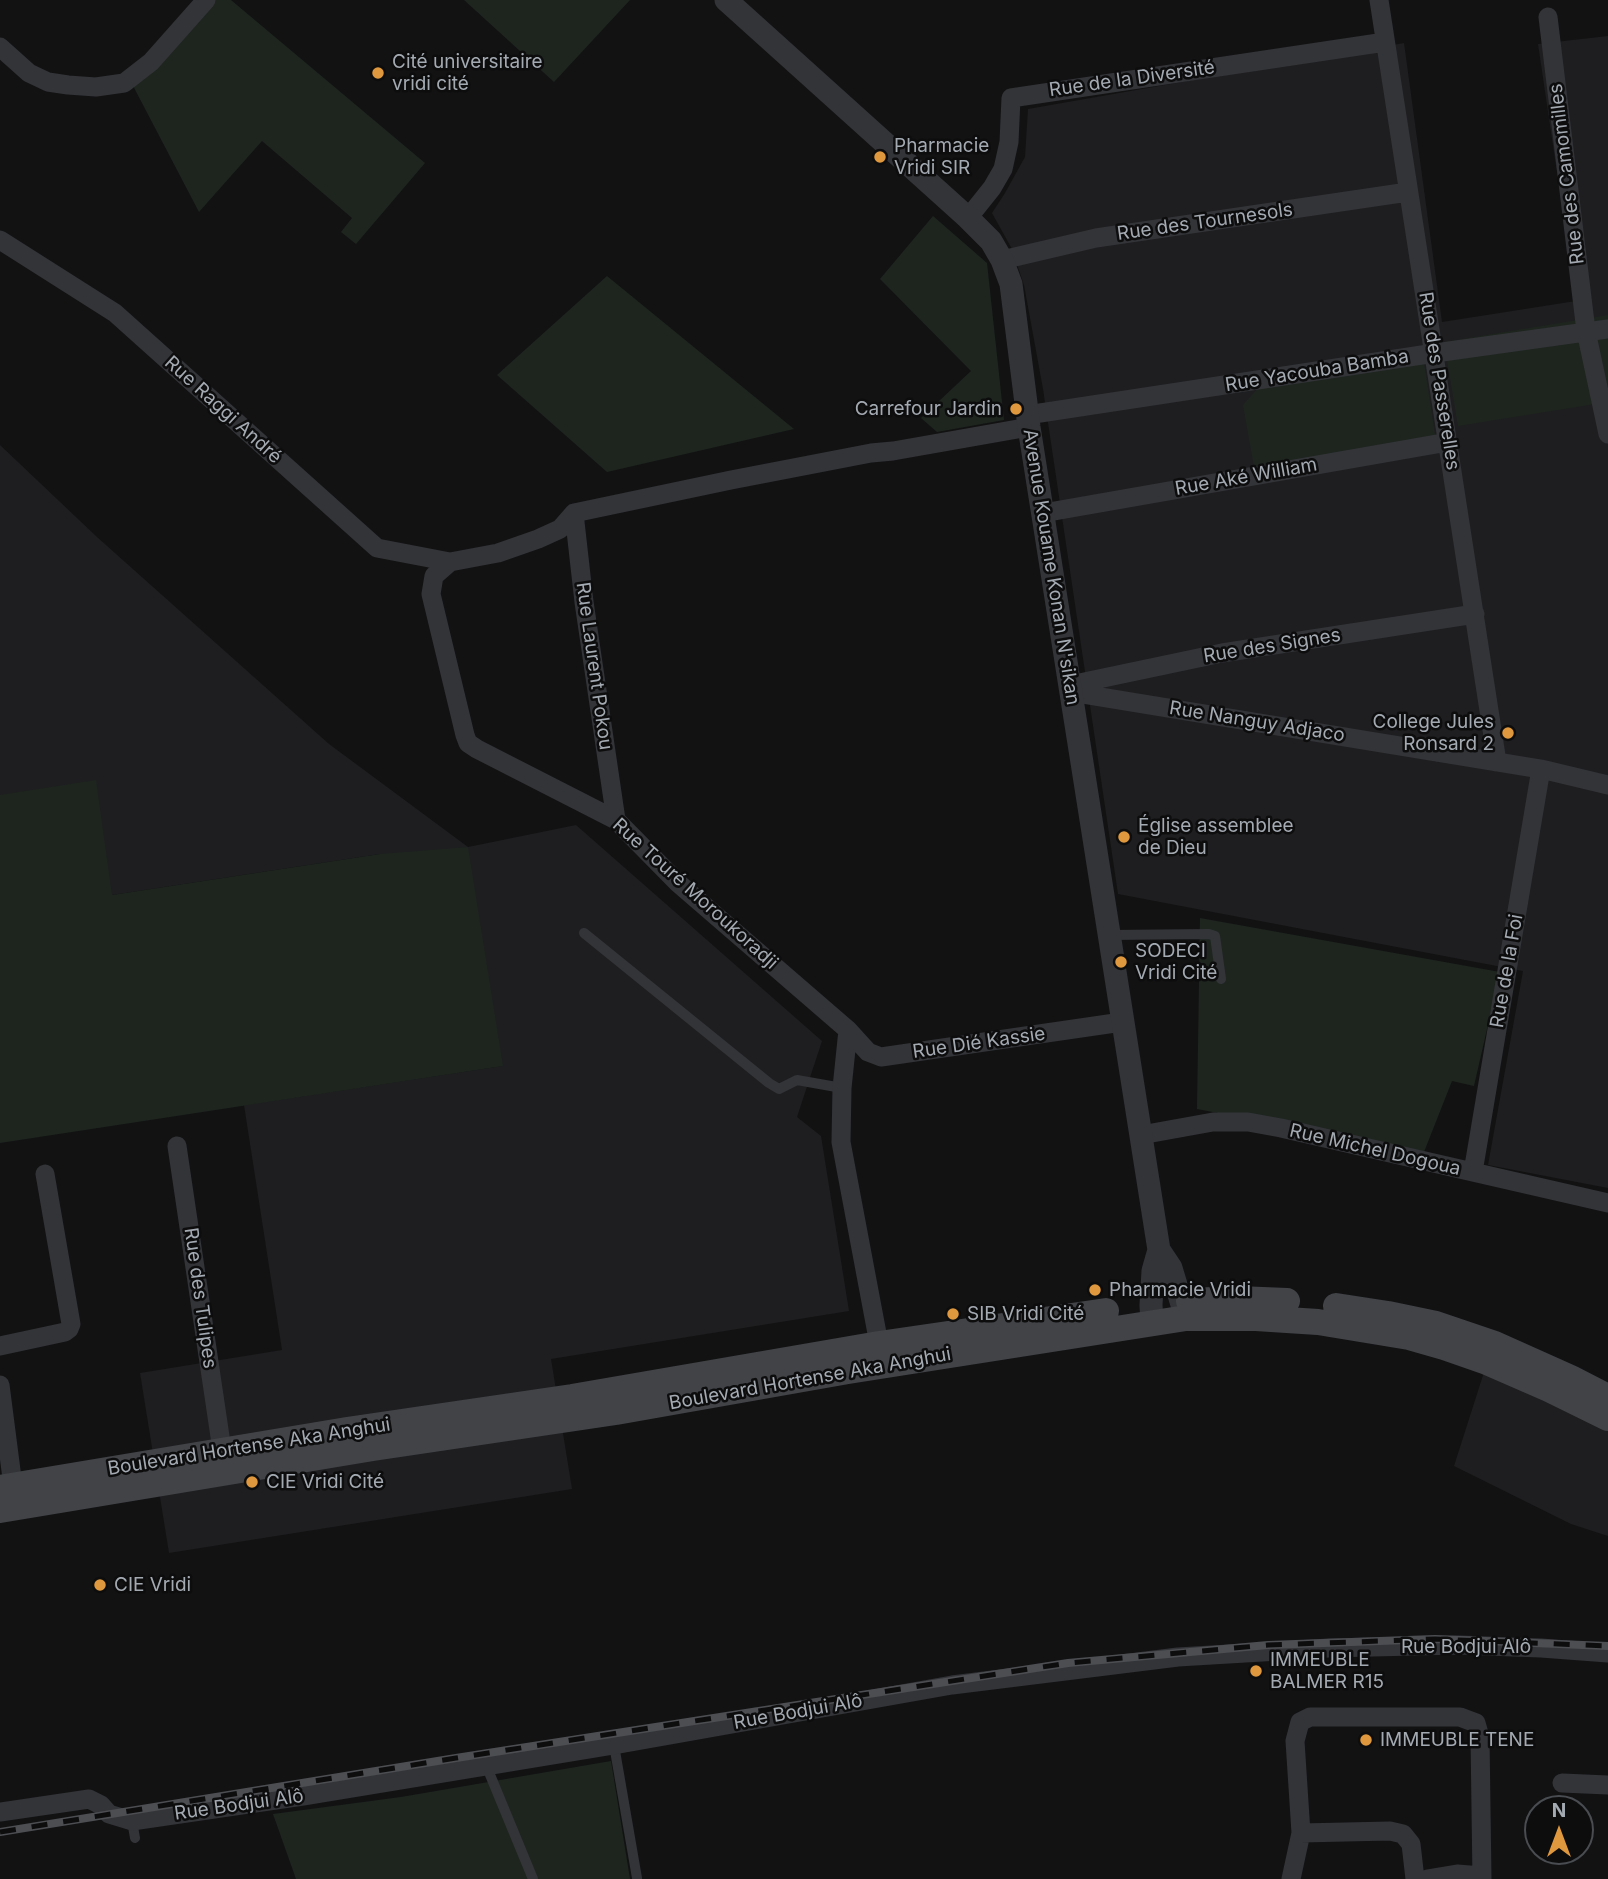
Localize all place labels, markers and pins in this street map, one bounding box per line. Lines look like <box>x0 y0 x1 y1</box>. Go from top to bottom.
place label: Cité universitaire vridi cité <box>392 51 543 95</box>
marker: Cité universitaire vridi cité <box>370 65 386 81</box>
place label: Pharmacie Vridi SIR <box>894 135 989 179</box>
marker: Pharmacie Vridi SIR <box>872 149 888 165</box>
place label: Carrefour Jardin <box>855 398 1002 420</box>
marker: Carrefour Jardin <box>1008 401 1024 417</box>
place label: College Jules Ronsard 2 <box>1373 711 1494 755</box>
marker: College Jules Ronsard 2 <box>1500 725 1516 741</box>
place label: Église assemblee de Dieu <box>1138 815 1294 859</box>
marker: Église assemblee de Dieu <box>1116 829 1132 845</box>
place label: SODECI Vridi Cité <box>1135 940 1217 984</box>
marker: SODECI Vridi Cité <box>1113 954 1129 970</box>
place label: Pharmacie Vridi <box>1109 1279 1251 1301</box>
marker: Pharmacie Vridi <box>1087 1282 1103 1298</box>
place label: SIB Vridi Cité <box>967 1303 1084 1325</box>
marker: SIB Vridi Cité <box>945 1306 961 1322</box>
place label: CIE Vridi Cité <box>266 1471 384 1493</box>
marker: CIE Vridi Cité <box>244 1474 260 1490</box>
place label: CIE Vridi <box>114 1574 191 1596</box>
marker: CIE Vridi <box>92 1577 108 1593</box>
place label: IMMEUBLE BALMER R15 <box>1270 1649 1384 1693</box>
marker: IMMEUBLE BALMER R15 <box>1248 1663 1264 1679</box>
place label: IMMEUBLE TENE <box>1380 1729 1534 1751</box>
marker: IMMEUBLE TENE <box>1358 1732 1374 1748</box>

